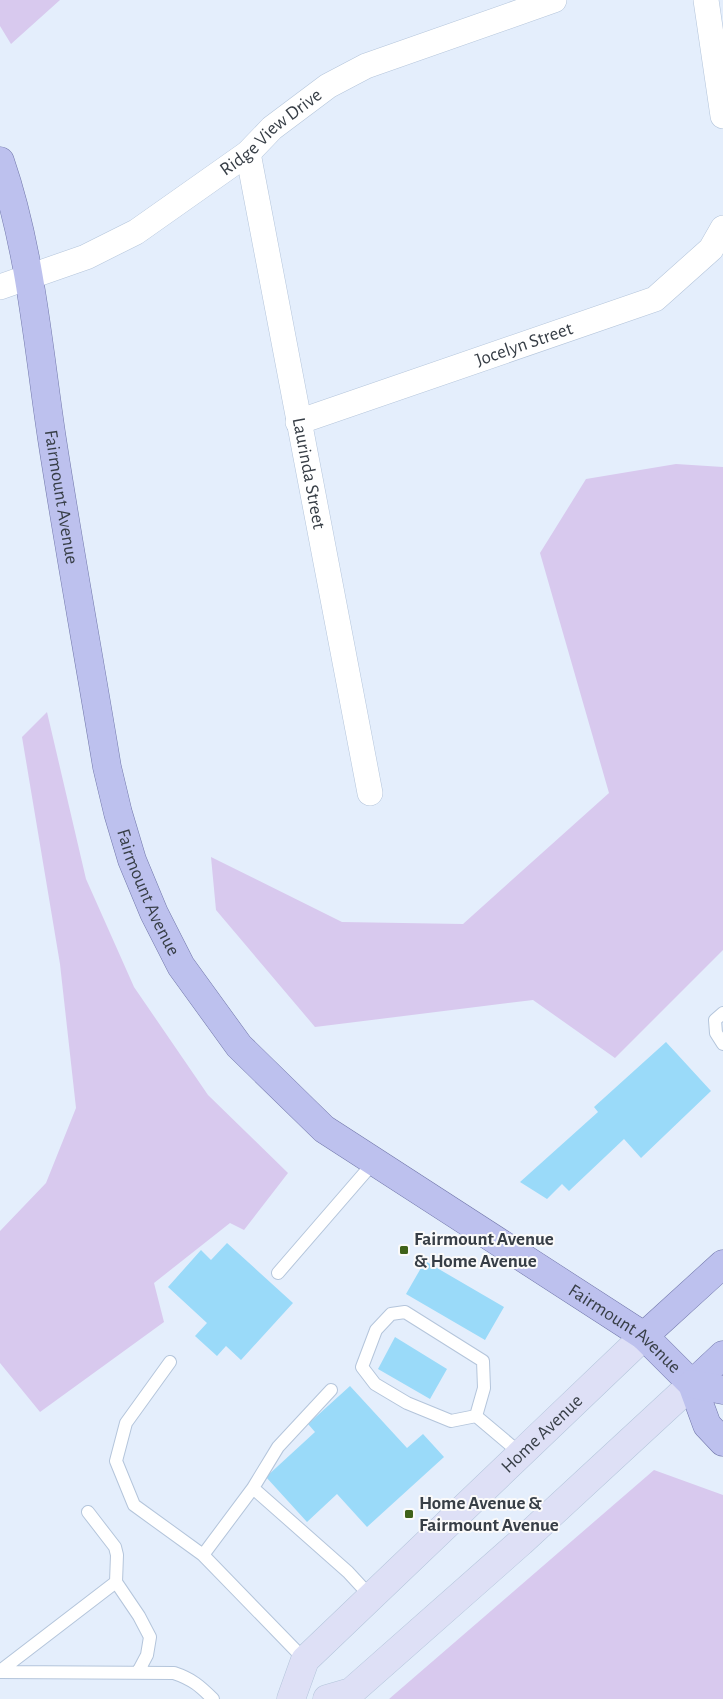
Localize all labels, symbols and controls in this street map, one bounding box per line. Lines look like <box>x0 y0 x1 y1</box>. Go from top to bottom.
street label: Ridge View Drive <box>216 85 325 179</box>
street label: Jocelyn Street <box>473 319 575 370</box>
street label: Laurinda Street <box>289 416 329 531</box>
street label: Fairmount Avenue <box>41 429 82 566</box>
street label: Fairmount Avenue <box>114 827 183 959</box>
place label: Fairmount Avenue & Home Avenue <box>414 1230 554 1271</box>
marker: Fairmount Avenue & Home Avenue <box>398 1244 410 1256</box>
street label: Fairmount Avenue <box>565 1280 685 1377</box>
street label: Home Avenue <box>498 1391 586 1477</box>
place label: Home Avenue & Fairmount Avenue <box>419 1494 559 1535</box>
marker: Home Avenue & Fairmount Avenue <box>403 1508 415 1520</box>

